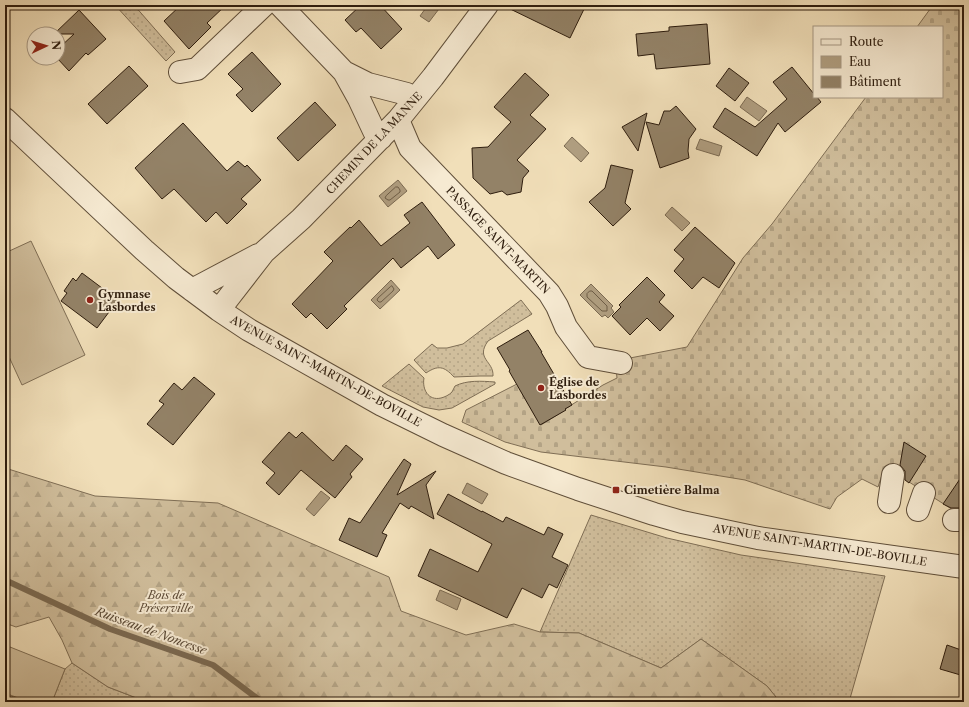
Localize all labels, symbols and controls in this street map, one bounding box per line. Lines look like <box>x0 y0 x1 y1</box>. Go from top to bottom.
north arrow <box>26 26 66 66</box>
legend <box>813 26 943 98</box>
text: Route <box>849 34 884 49</box>
text: N <box>49 40 63 51</box>
text: Eau <box>849 54 872 69</box>
text: Bâtiment <box>849 74 902 89</box>
street label: CHEMIN DE LA MANNE <box>323 89 425 197</box>
street label: PASSAGE SAINT-MARTIN <box>443 183 553 297</box>
place label: Gymnase Lasbordes <box>98 287 156 314</box>
marker: Gymnase Lasbordes <box>85 295 95 305</box>
street label: AVENUE SAINT-MARTIN-DE-BOVILLE <box>227 312 424 430</box>
place label: Église de Lasbordes <box>549 375 607 402</box>
marker: Église de Lasbordes <box>536 383 546 393</box>
place label: Cimetière Balma <box>624 483 720 497</box>
marker: Cimetière Balma <box>611 485 621 495</box>
street label: AVENUE SAINT-MARTIN-DE-BOVILLE <box>711 521 928 569</box>
park label: Bois de Préserville <box>138 588 193 615</box>
water label: Ruisseau de Noncesse <box>93 603 210 658</box>

